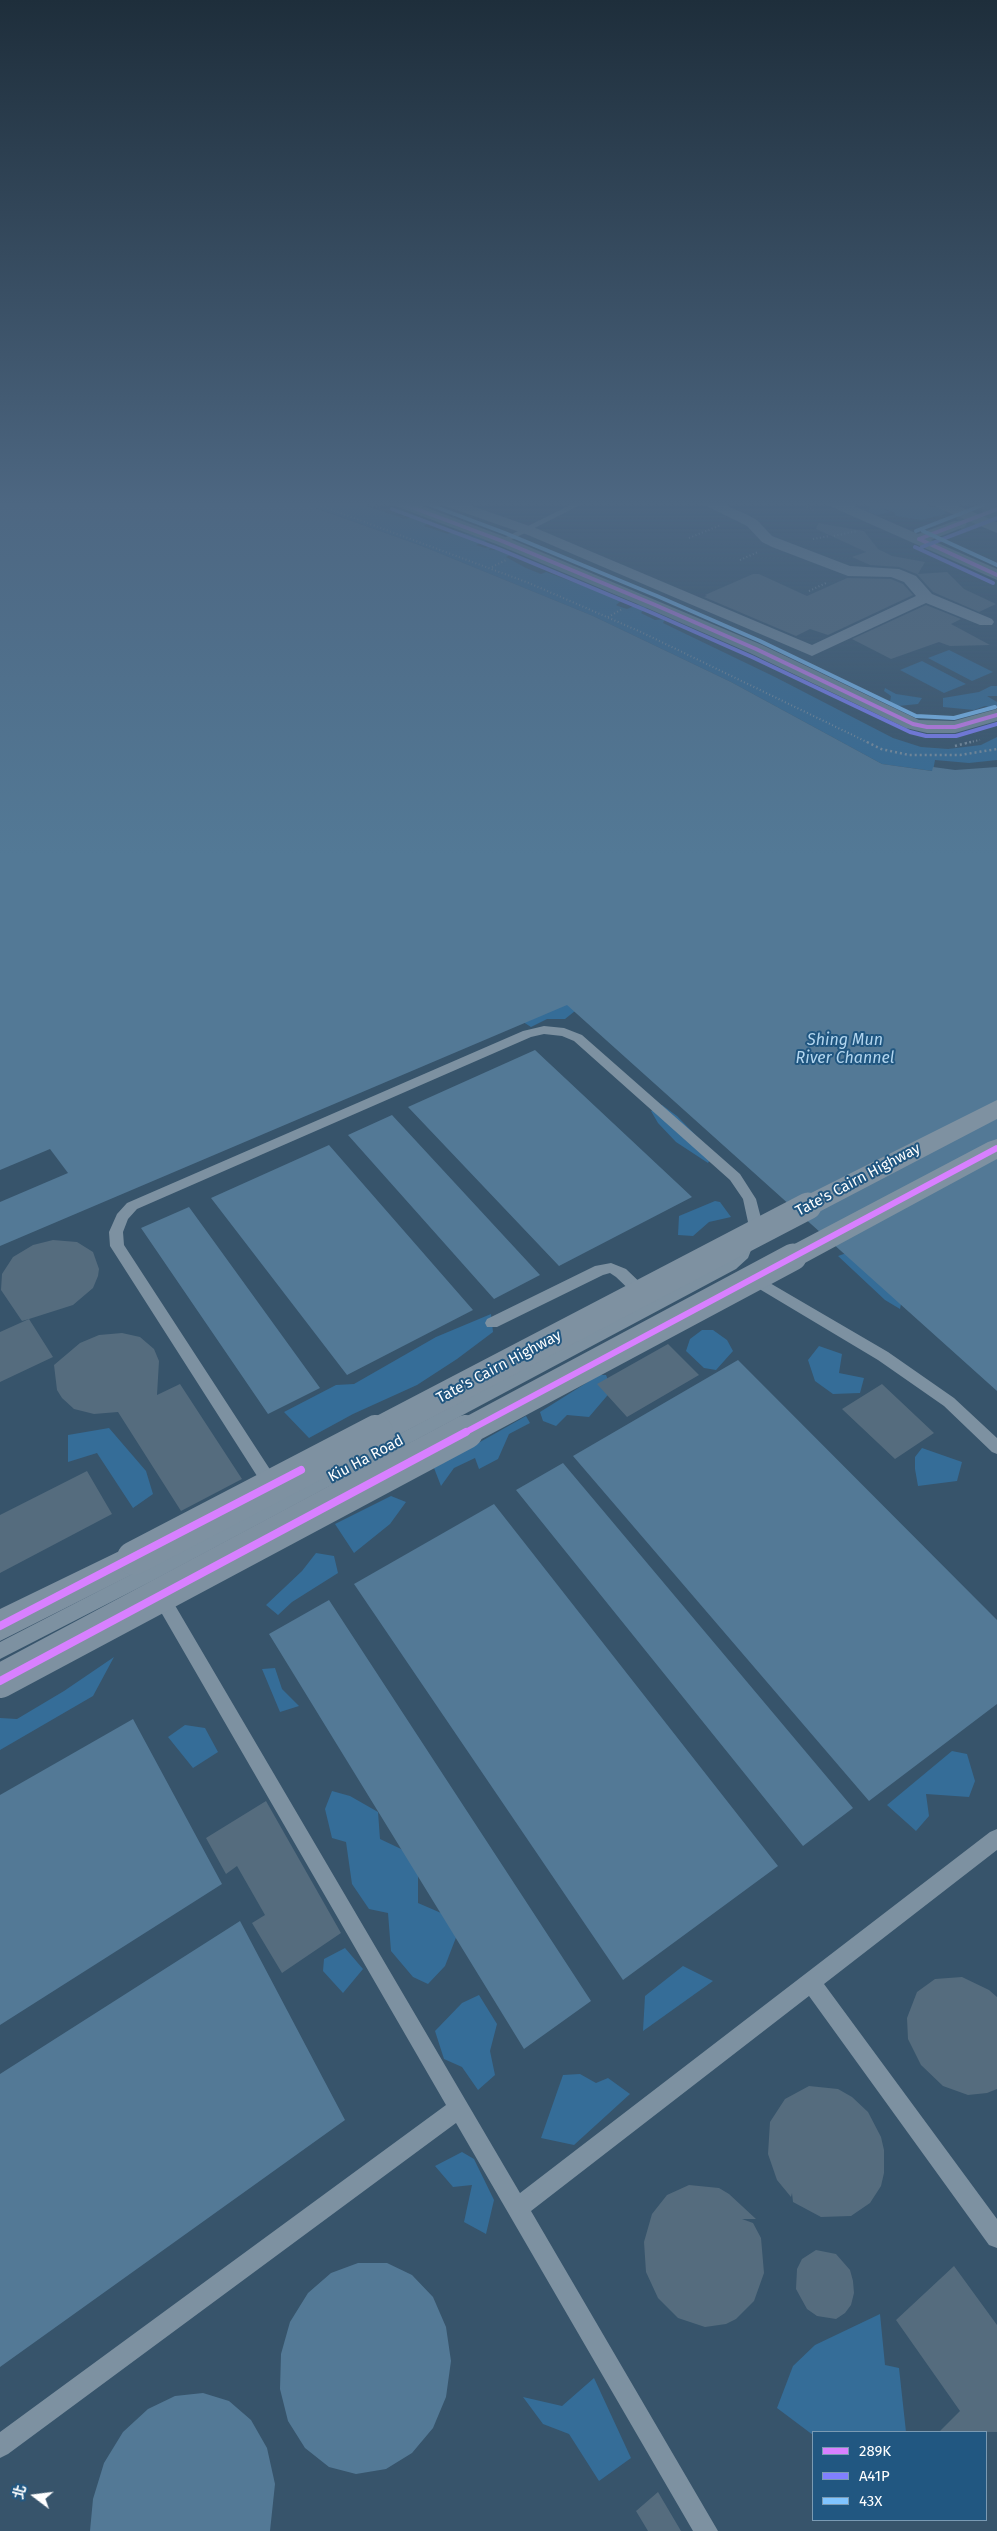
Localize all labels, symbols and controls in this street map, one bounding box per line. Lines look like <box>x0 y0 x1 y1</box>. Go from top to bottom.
water label: Shing Mun River Channel <box>796 1031 894 1069</box>
street label: Tate's Cairn Highway <box>793 1140 923 1220</box>
street label: Tate's Cairn Highway <box>434 1327 564 1407</box>
street label: Kiu Ha Road <box>325 1432 407 1486</box>
legend <box>812 2431 987 2521</box>
text: 289K <box>859 2442 891 2460</box>
text: A41P <box>859 2467 890 2485</box>
north arrow <box>10 2471 60 2521</box>
text: 北 <box>10 2483 30 2501</box>
text: 43X <box>859 2492 882 2510</box>

